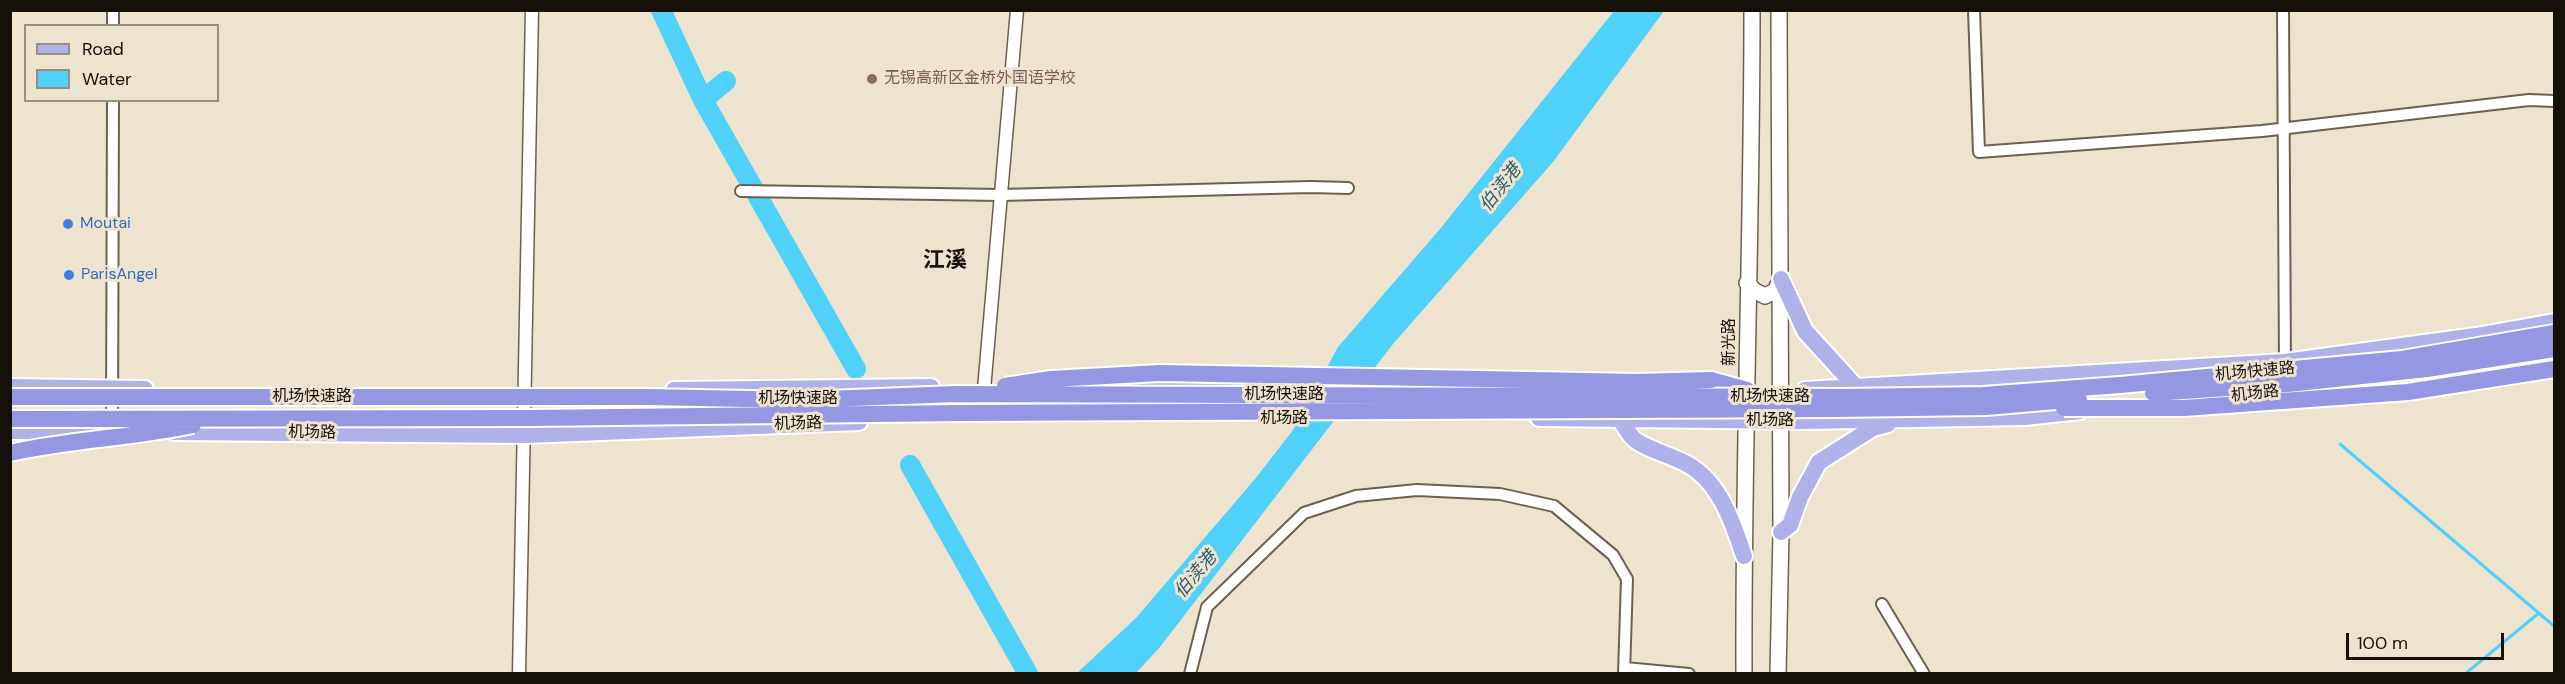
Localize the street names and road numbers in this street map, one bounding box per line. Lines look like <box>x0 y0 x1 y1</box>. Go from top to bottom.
street label: 新光路 <box>1720 318 1740 366</box>
street label: 机场快速路 <box>2214 359 2296 385</box>
street label: 机场路 <box>2230 382 2280 406</box>
street label: 机场快速路 <box>1244 385 1324 405</box>
street label: 机场快速路 <box>272 387 352 407</box>
street label: 机场快速路 <box>1730 387 1810 407</box>
street label: 机场快速路 <box>758 389 838 409</box>
street label: 机场路 <box>1260 409 1308 429</box>
street label: 机场路 <box>1746 411 1794 431</box>
street label: 机场路 <box>774 414 822 434</box>
street label: 机场路 <box>288 423 336 443</box>

